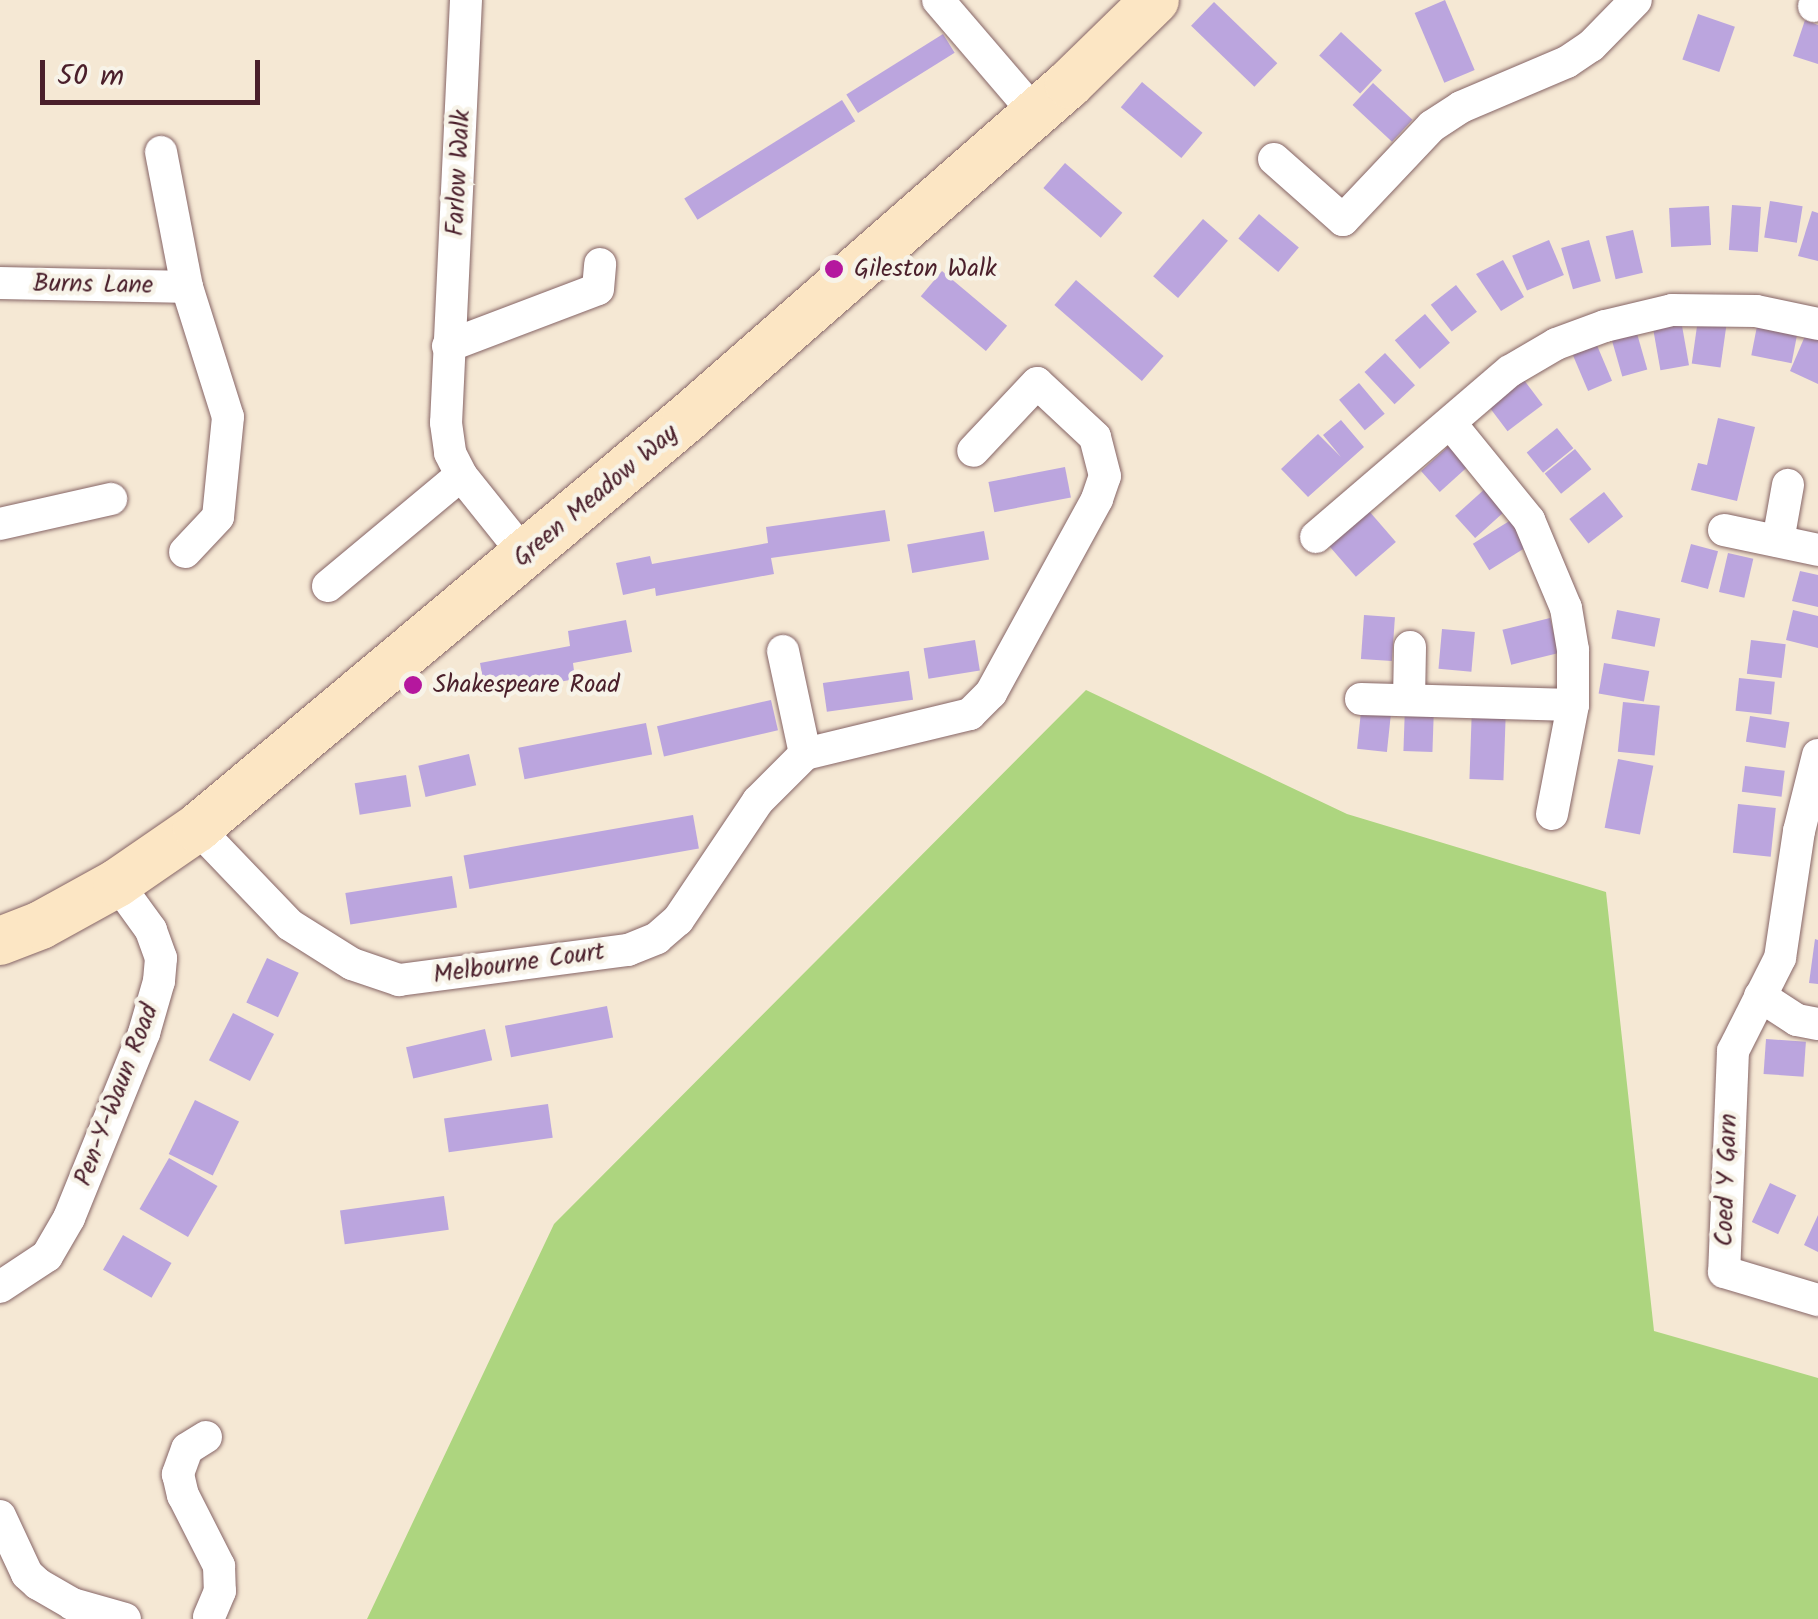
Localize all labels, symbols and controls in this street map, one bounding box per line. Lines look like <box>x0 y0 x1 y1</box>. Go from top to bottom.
scale bar <box>45 40 265 102</box>
text: 50 m <box>57 53 124 101</box>
street label: Farlow Walk <box>441 109 477 237</box>
place label: Gileston Walk <box>854 254 997 284</box>
marker: Gileston Walk <box>823 258 845 280</box>
street label: Burns Lane <box>33 269 153 301</box>
street label: Green Meadow Way <box>508 418 684 574</box>
place label: Shakespeare Road <box>433 670 620 700</box>
marker: Shakespeare Road <box>402 674 424 696</box>
street label: Melbourne Court <box>431 937 607 991</box>
street label: Pen-Y-Waun Road <box>69 1000 165 1190</box>
street label: Coed Y Garn <box>1710 1113 1744 1247</box>

